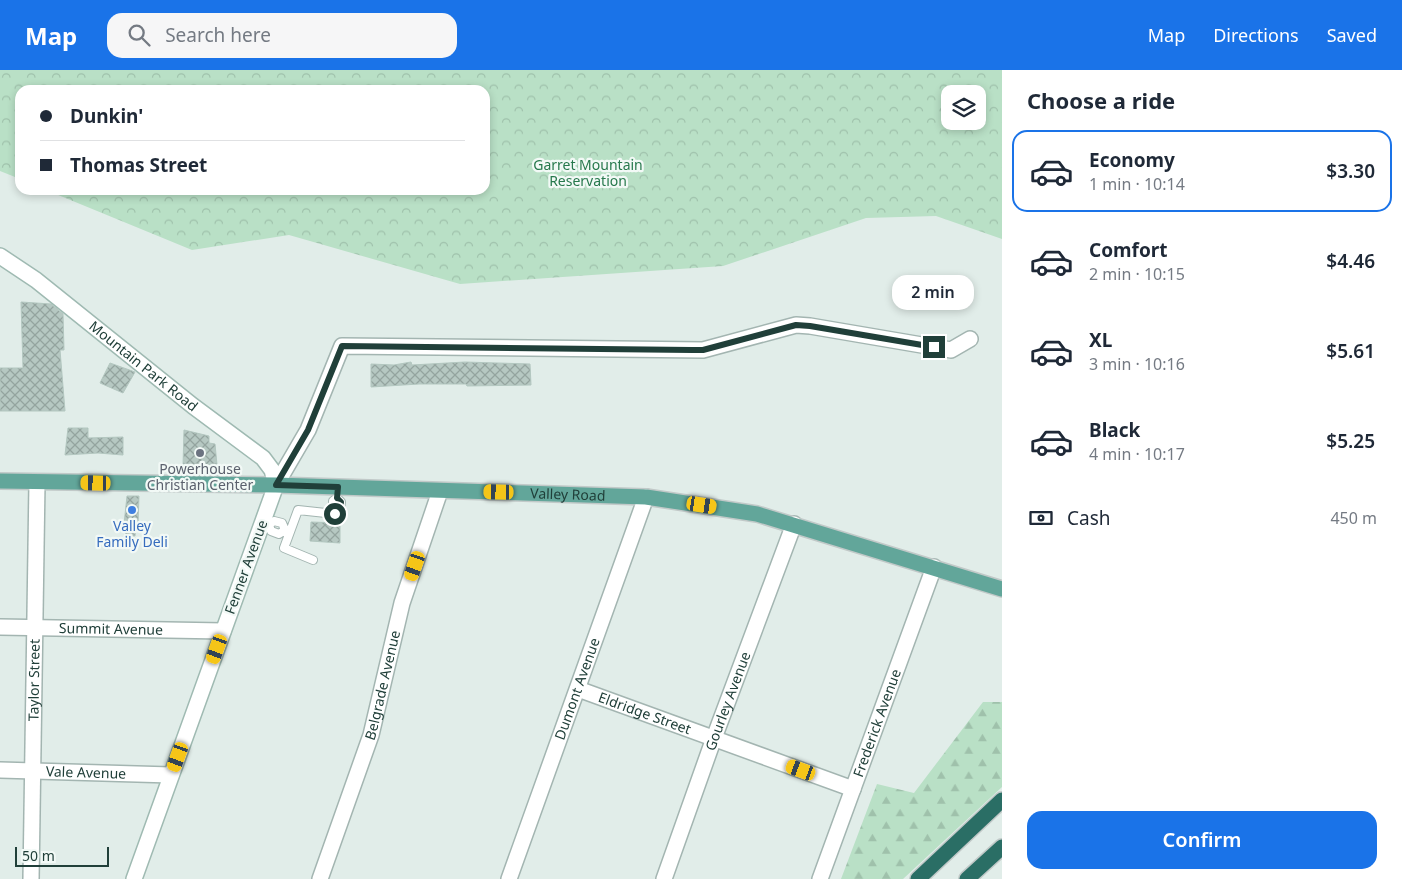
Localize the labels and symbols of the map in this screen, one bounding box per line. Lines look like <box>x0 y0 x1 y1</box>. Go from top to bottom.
park label: Garret Mountain Reservation <box>533 155 643 190</box>
callout: 2 min <box>893 274 975 310</box>
street label: Mountain Park Road <box>85 316 202 415</box>
route end <box>923 336 945 358</box>
marker: Powerhouse Christian Center <box>194 447 206 459</box>
place label: Powerhouse Christian Center <box>147 459 253 494</box>
car <box>80 475 111 491</box>
street label: Valley Road <box>530 483 606 505</box>
car <box>483 484 514 500</box>
car <box>686 495 717 515</box>
route start <box>324 503 346 525</box>
marker: Valley Family Deli <box>126 504 138 516</box>
place label: Valley Family Deli <box>96 516 168 551</box>
street label: Fenner Avenue <box>220 517 271 617</box>
car <box>403 549 426 583</box>
street label: Summit Avenue <box>59 618 163 639</box>
street label: Belgrade Avenue <box>360 628 404 743</box>
car <box>204 632 229 666</box>
street label: Dumont Avenue <box>550 635 604 742</box>
street label: Taylor Street <box>23 639 44 721</box>
street label: Gourley Avenue <box>700 649 755 753</box>
street label: Frederick Avenue <box>848 666 905 780</box>
street label: Eldridge Street <box>596 687 694 738</box>
car <box>165 740 190 774</box>
car <box>784 758 817 782</box>
street label: Vale Avenue <box>46 761 127 783</box>
scale bar <box>15 844 109 867</box>

